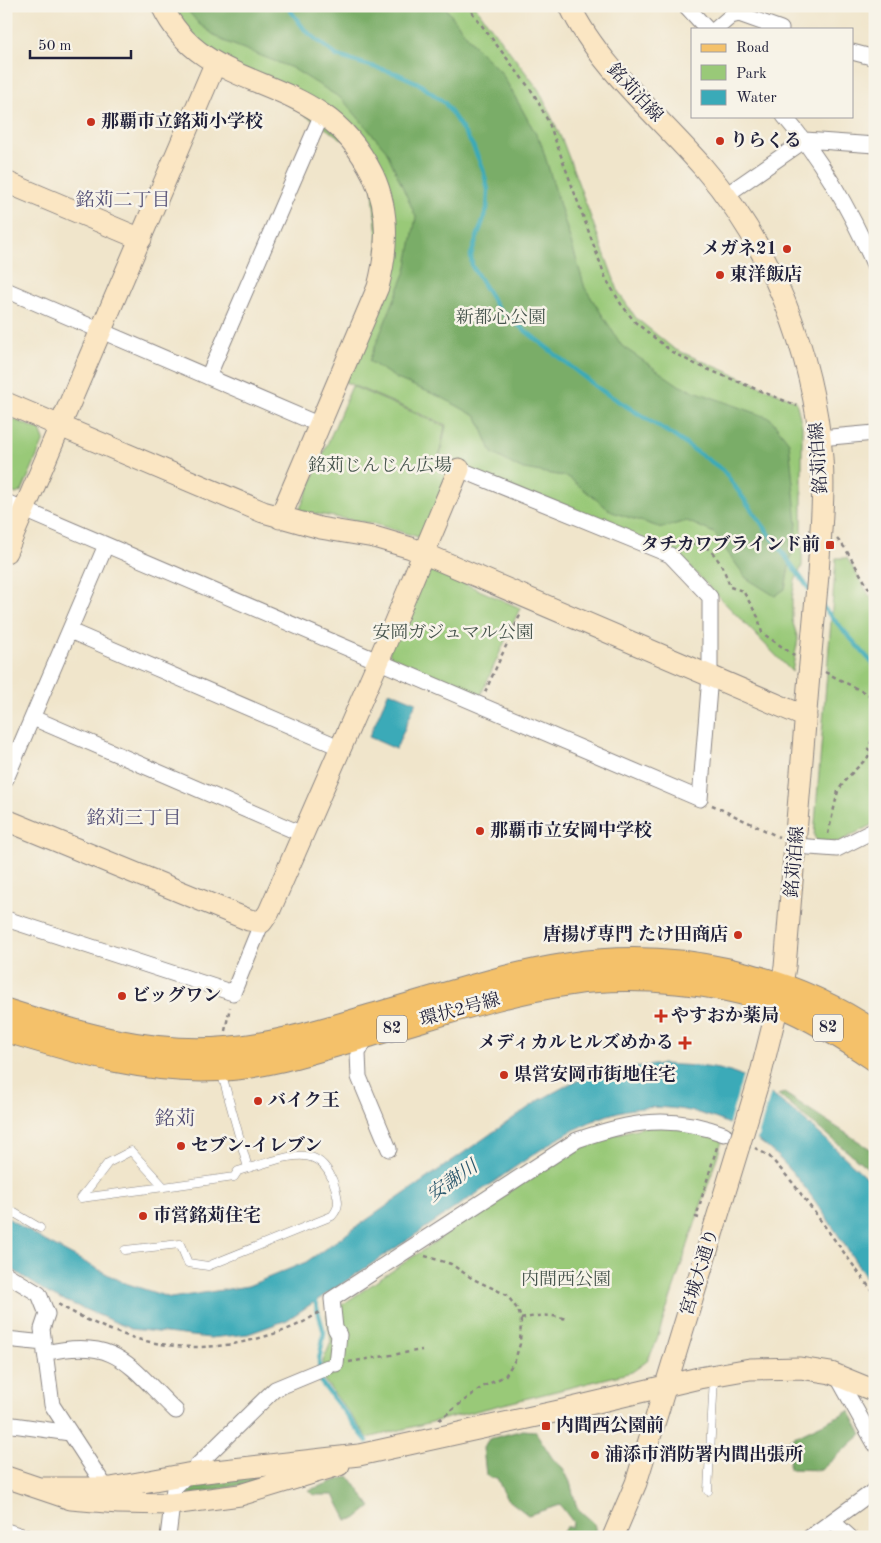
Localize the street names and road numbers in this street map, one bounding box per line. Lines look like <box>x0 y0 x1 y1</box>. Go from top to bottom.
street label: 銘苅泊線 <box>604 59 668 125</box>
street label: 銘苅泊線 <box>806 421 830 495</box>
street label: 銘苅泊線 <box>781 825 807 899</box>
street label: 環状2号線 <box>417 989 502 1029</box>
road number: 82 <box>813 1014 843 1042</box>
road number: 82 <box>377 1016 407 1042</box>
street label: 宮城大通り <box>676 1226 722 1318</box>

